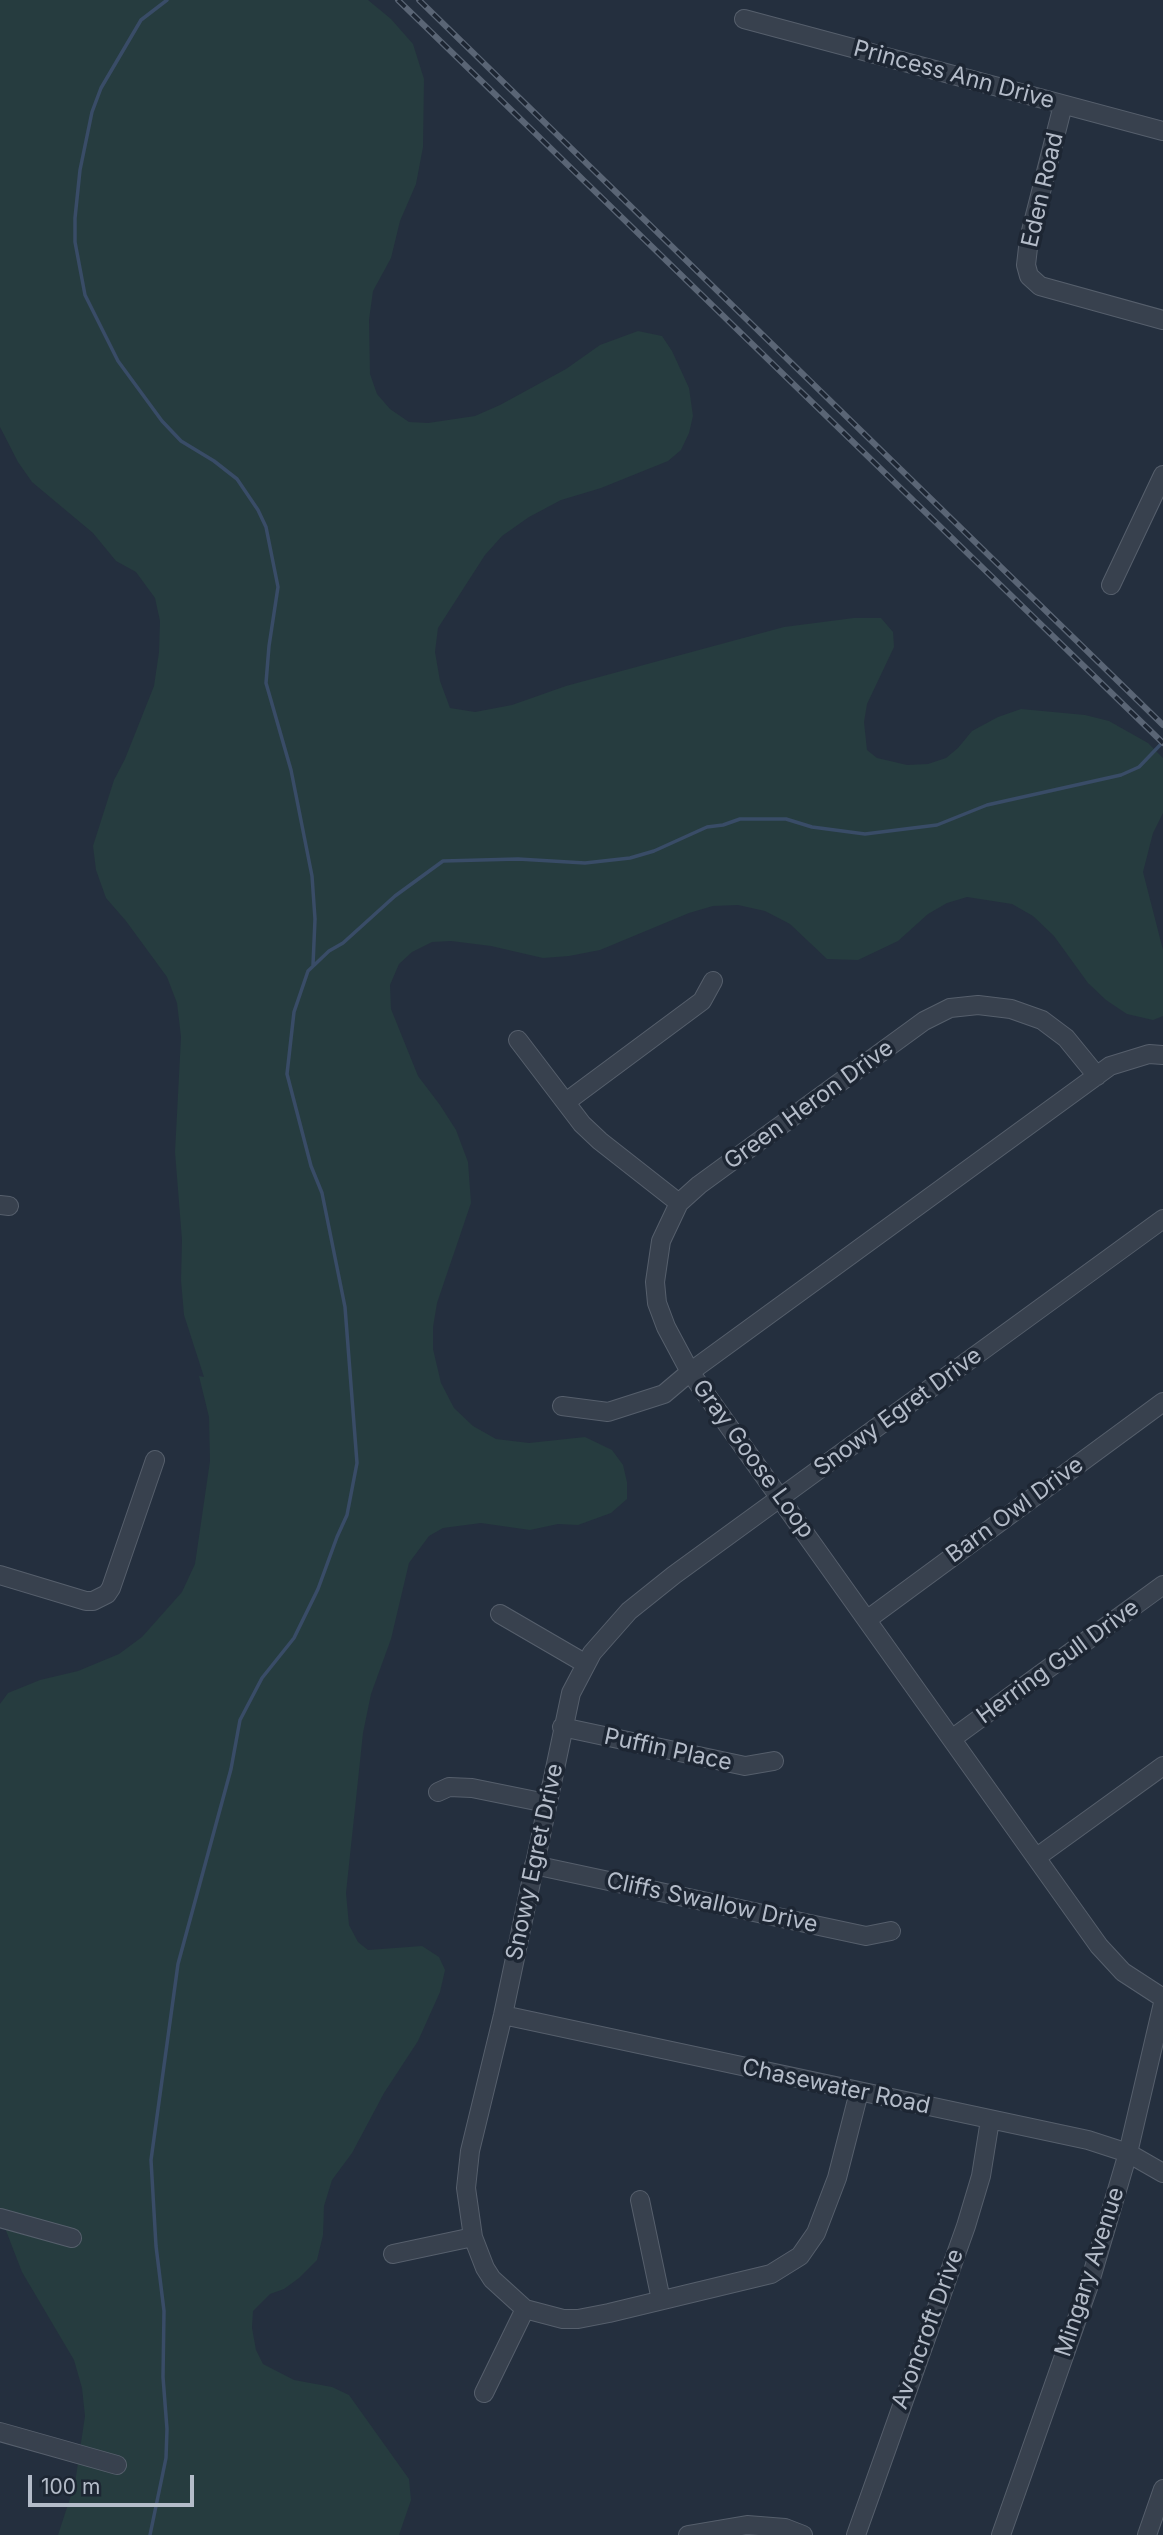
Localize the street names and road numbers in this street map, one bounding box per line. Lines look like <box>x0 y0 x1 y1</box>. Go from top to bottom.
street label: Princess Ann Drive <box>851 35 1057 115</box>
street label: Eden Road <box>1016 130 1070 250</box>
street label: Green Heron Drive <box>719 1034 899 1176</box>
street label: Snowy Egret Drive <box>809 1342 987 1482</box>
street label: Gray Goose Loop <box>686 1374 820 1544</box>
street label: Barn Owl Drive <box>941 1451 1089 1569</box>
street label: Herring Gull Drive <box>972 1594 1144 1730</box>
street label: Puffin Place <box>602 1723 734 1777</box>
street label: Snowy Egret Drive <box>501 1761 569 1963</box>
street label: Cliffs Swallow Drive <box>604 1867 820 1939</box>
street label: Chasewater Road <box>739 2054 933 2120</box>
street label: Mingary Avenue <box>1050 2184 1130 2360</box>
street label: Avoncroft Drive <box>886 2245 970 2413</box>

